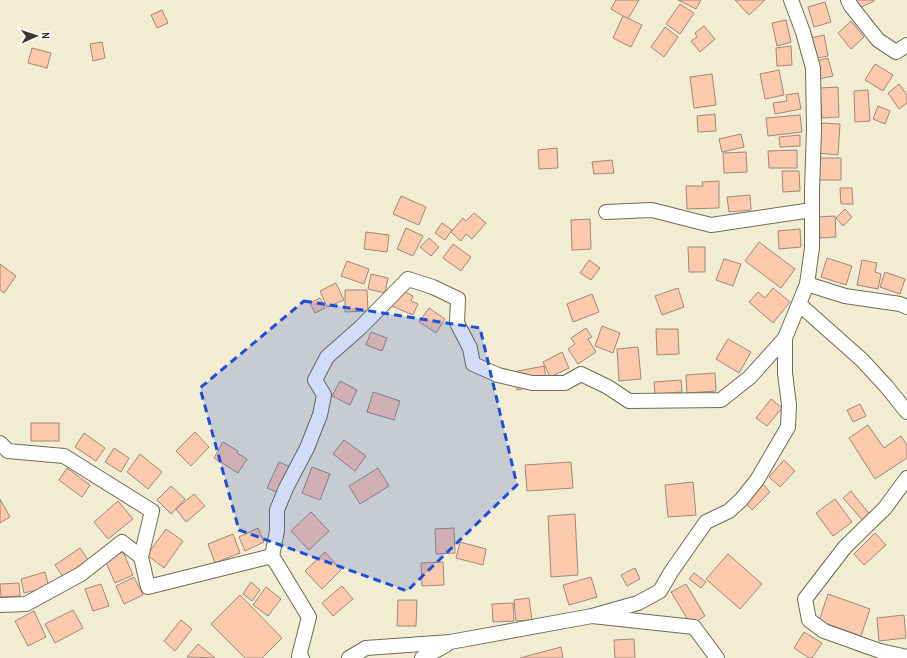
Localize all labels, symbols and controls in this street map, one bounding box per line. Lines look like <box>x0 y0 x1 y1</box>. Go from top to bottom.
north arrow <box>16 16 56 56</box>
text: N <box>39 32 53 39</box>

